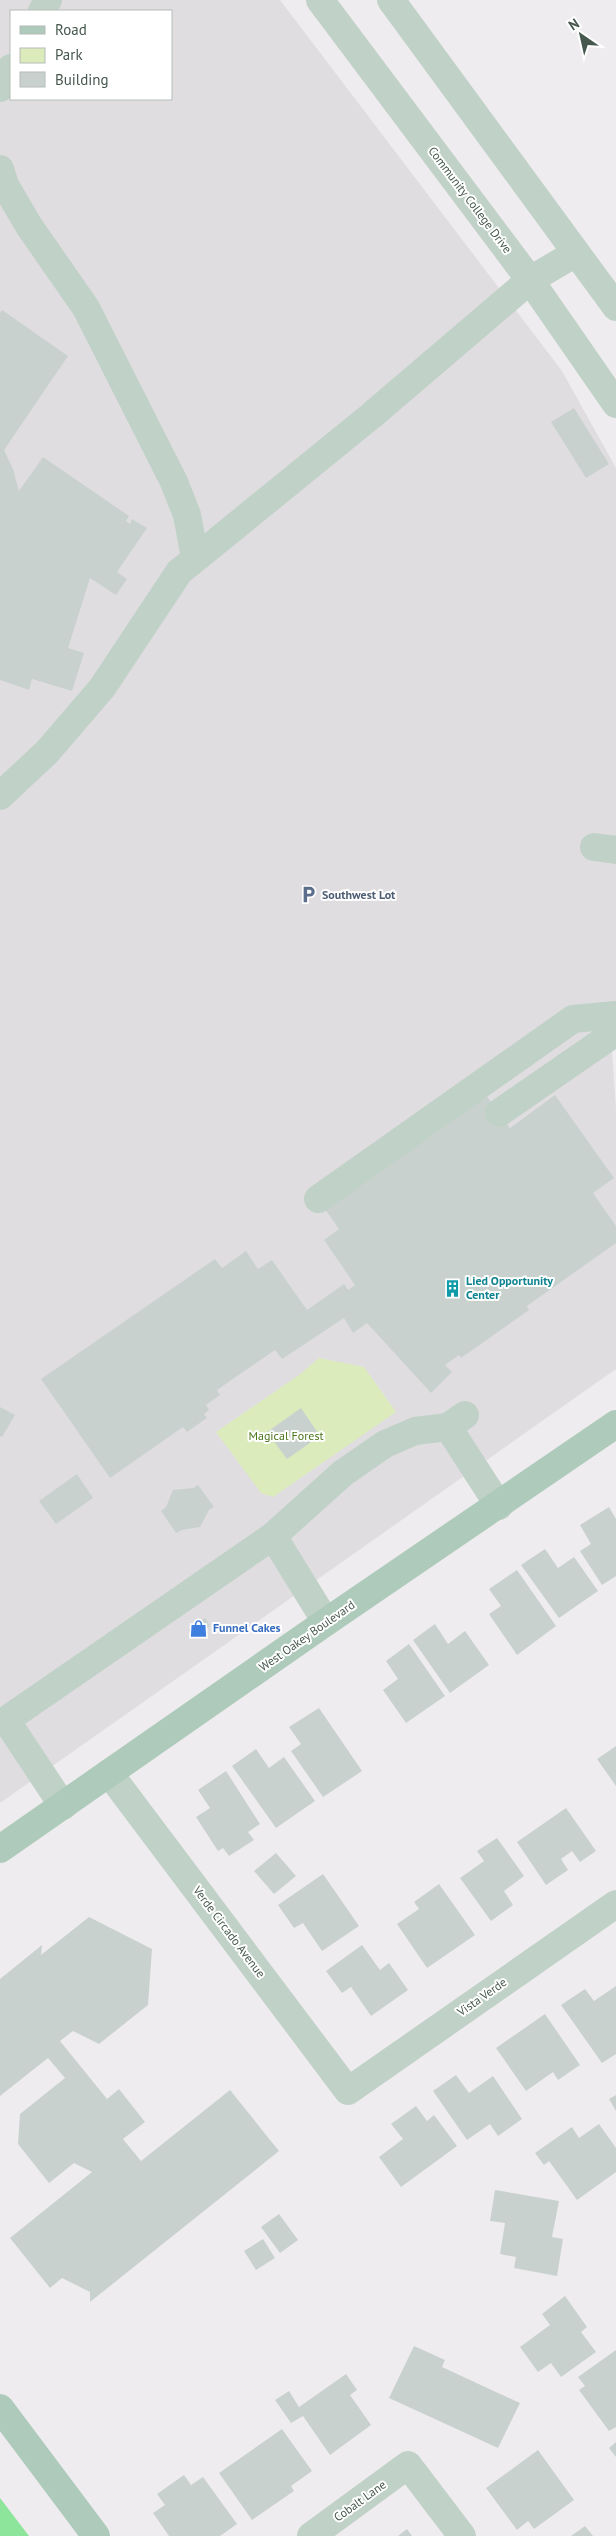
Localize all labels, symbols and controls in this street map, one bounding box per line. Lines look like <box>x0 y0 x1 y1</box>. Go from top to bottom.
legend <box>10 10 172 100</box>
north arrow <box>556 10 606 60</box>
text: N <box>565 14 583 34</box>
text: Road <box>55 20 87 39</box>
text: Park <box>55 45 83 64</box>
text: Building <box>55 70 109 89</box>
street label: Community College Drive <box>425 143 515 256</box>
parking icon: Southwest Lot <box>298 885 318 905</box>
place label: Southwest Lot <box>322 887 396 902</box>
place label: Lied Opportunity Center <box>466 1273 553 1302</box>
building icon: Lied Opportunity Center <box>442 1278 462 1298</box>
park label: Magical Forest <box>248 1428 324 1443</box>
street label: West Oakey Boulevard <box>256 1597 357 1674</box>
shop icon: Funnel Cakes <box>189 1618 209 1638</box>
place label: Funnel Cakes <box>213 1620 281 1635</box>
street label: Verde Circado Avenue <box>189 1882 269 1980</box>
street label: Vista Verde <box>453 1974 509 2020</box>
street label: Cobalt Lane <box>331 2477 389 2524</box>

